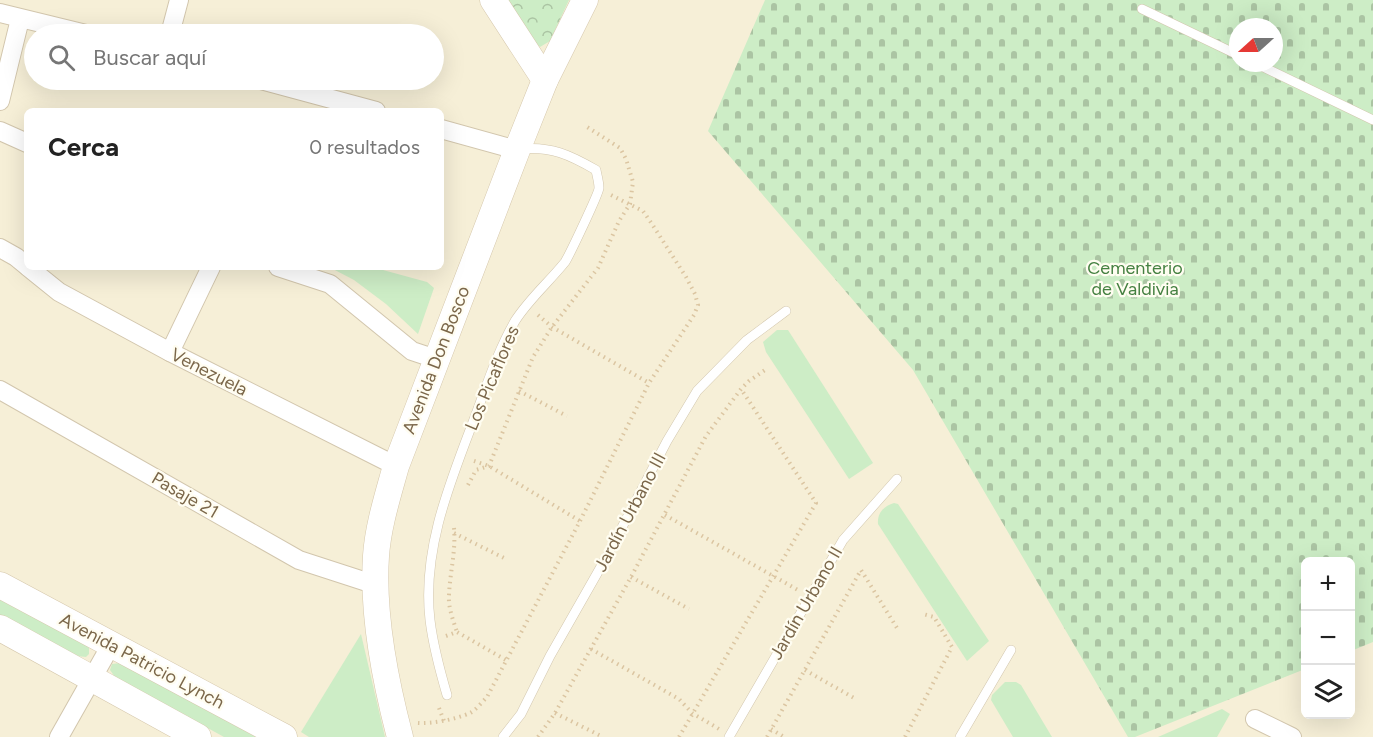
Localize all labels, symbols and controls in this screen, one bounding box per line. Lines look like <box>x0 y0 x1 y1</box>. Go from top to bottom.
north arrow <box>1229 18 1283 72</box>
search box <box>24 24 444 90</box>
icon: search <box>45 41 78 74</box>
text: Buscar aquí <box>93 44 206 71</box>
text: Cerca <box>48 131 119 163</box>
text: 0 resultados <box>309 135 420 159</box>
park label: Cementerio de Valdivia <box>1087 257 1183 300</box>
street label: Avenida Don Bosco <box>398 283 474 437</box>
street label: Los Picaflores <box>460 322 524 434</box>
street label: Venezuela <box>167 343 251 401</box>
street label: Jardín Urbano III <box>589 449 671 575</box>
street label: Pasaje 21 <box>148 467 222 523</box>
street label: Jardín Urbano II <box>765 543 847 663</box>
map controls <box>1301 557 1355 719</box>
button: + <box>1301 557 1355 611</box>
street label: Avenida Patricio Lynch <box>56 608 228 714</box>
button: − <box>1301 611 1355 665</box>
button: layers <box>1301 665 1355 719</box>

